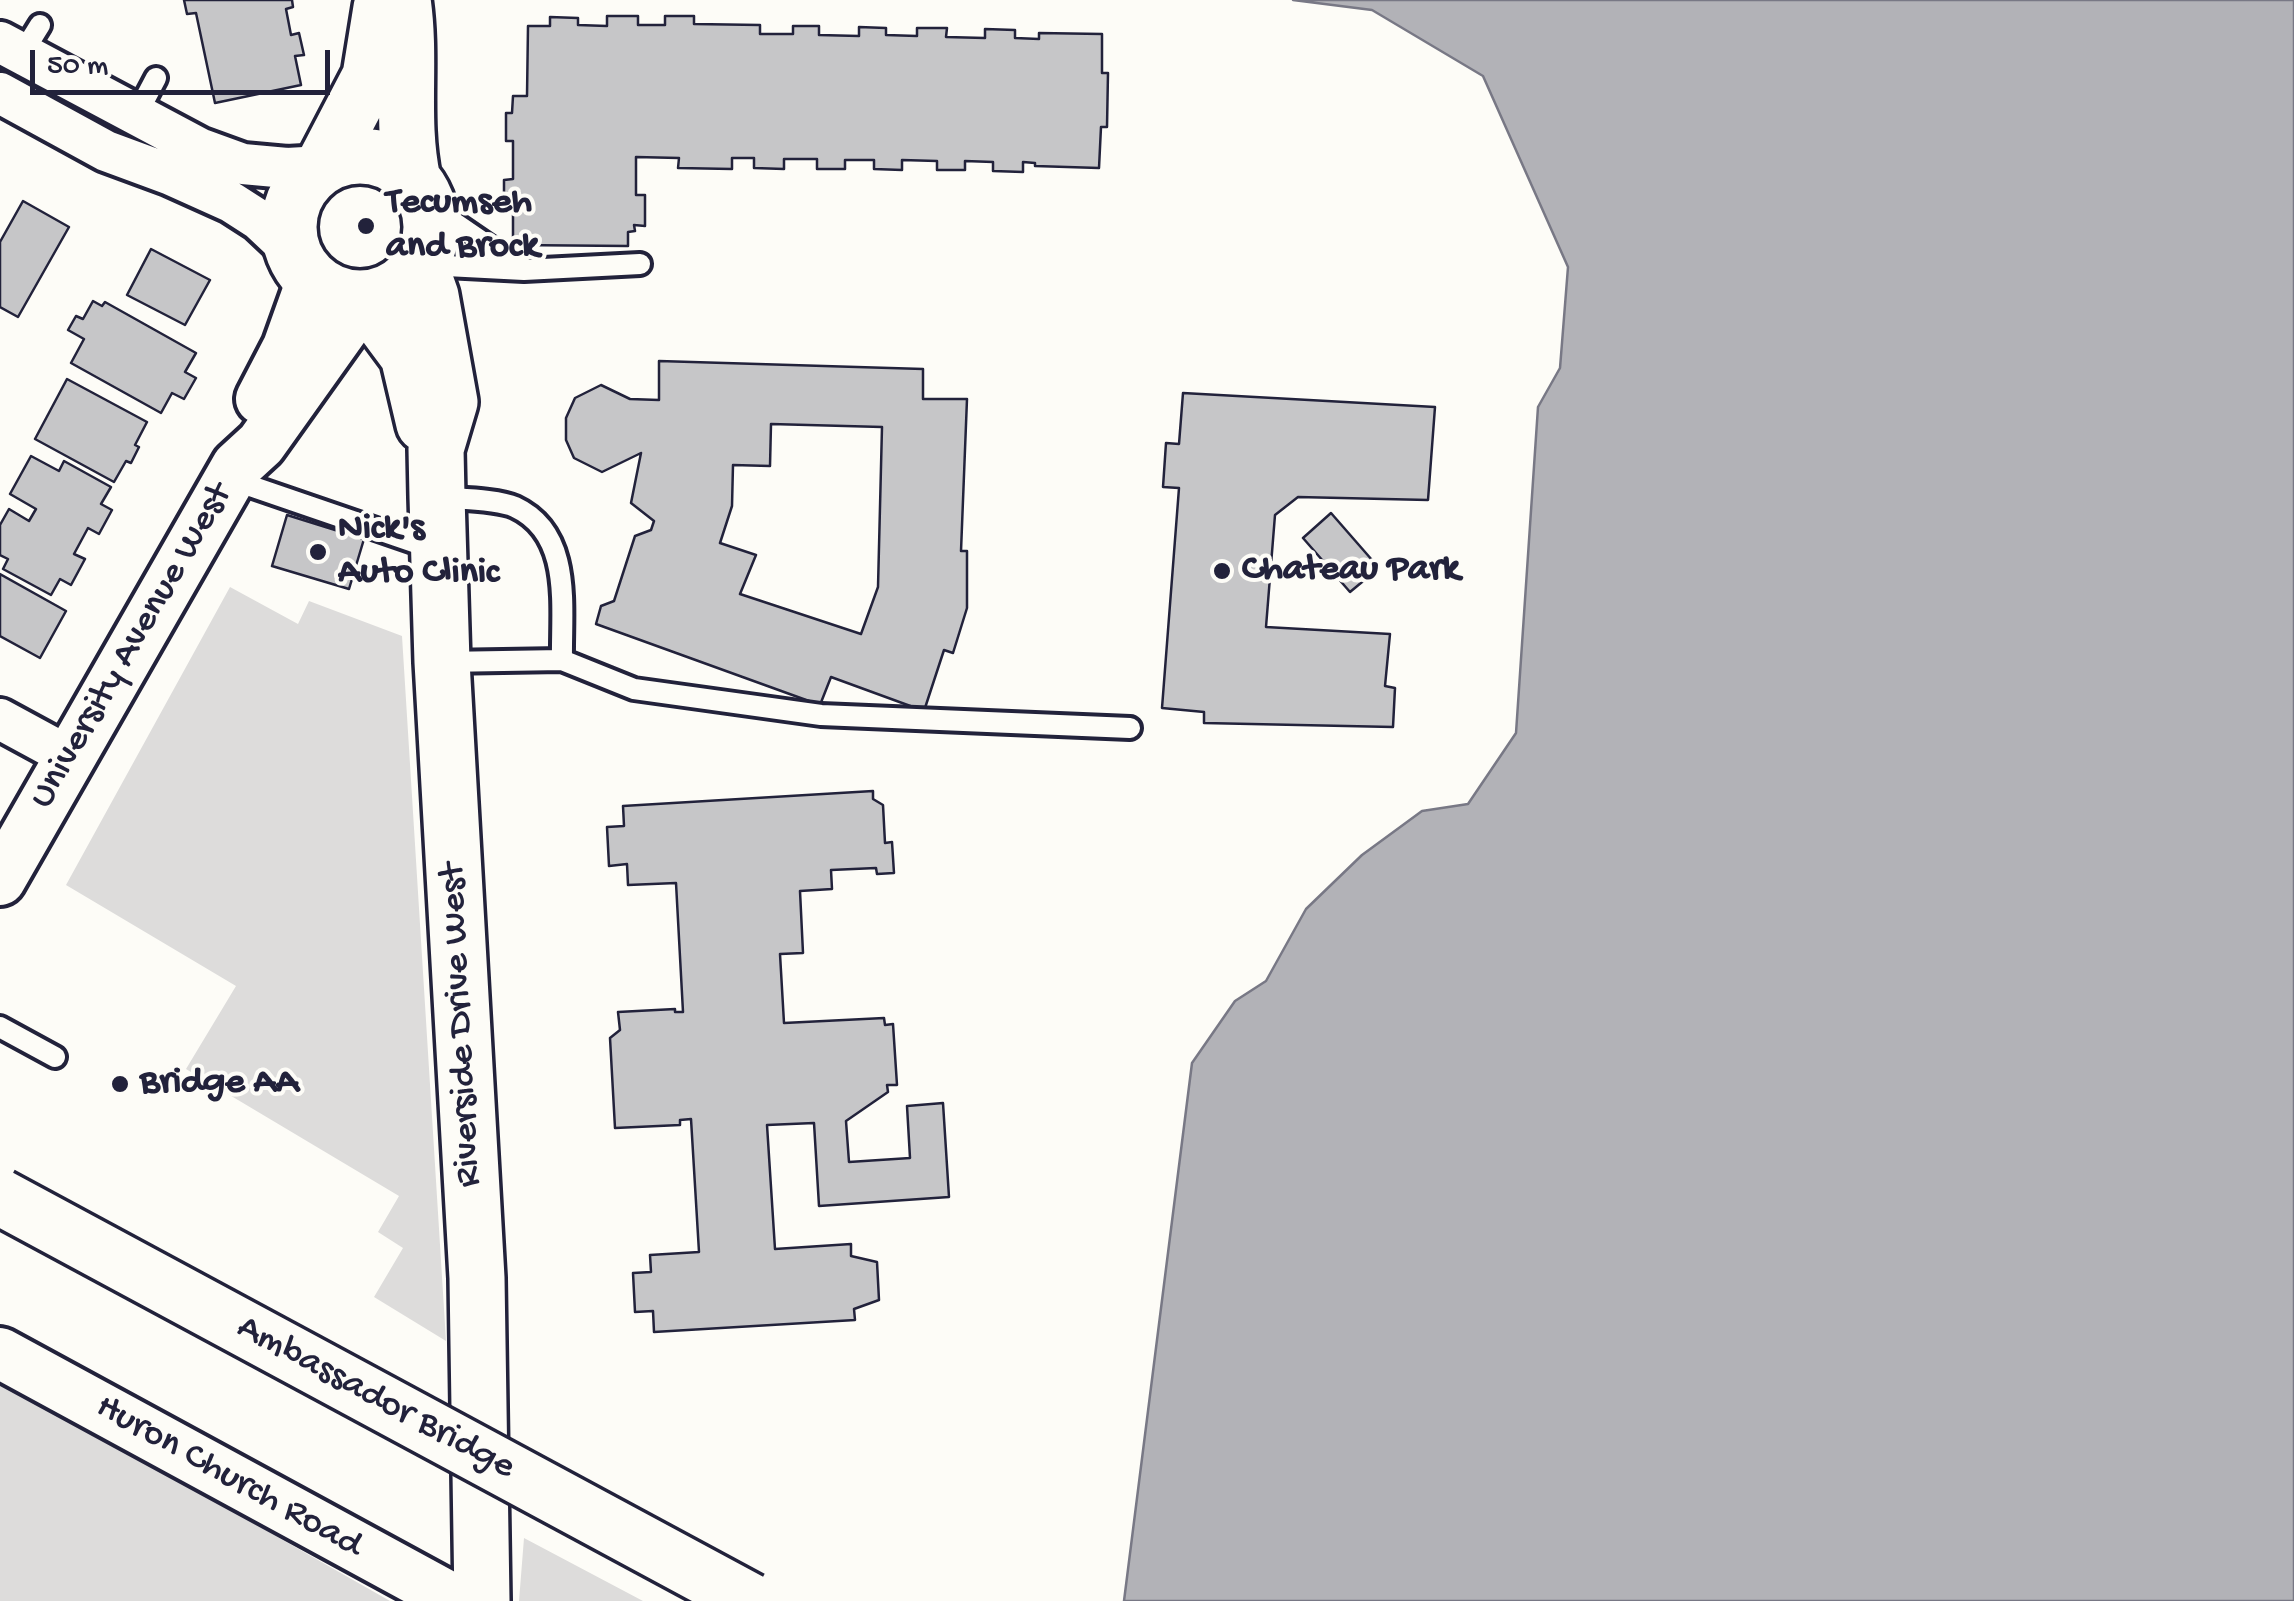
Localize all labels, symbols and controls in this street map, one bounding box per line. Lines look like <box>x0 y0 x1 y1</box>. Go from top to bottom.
scale bar <box>35 30 335 92</box>
text: 50 m <box>47 50 108 85</box>
place label: Tecumseh and Brock <box>386 181 539 270</box>
marker: Tecumseh and Brock <box>355 215 377 237</box>
street label: University Avenue West <box>21 476 245 818</box>
place label: Nick's Auto Clinic <box>338 507 499 596</box>
marker: Nick's Auto Clinic <box>307 541 329 563</box>
place label: Chateau Park <box>1242 548 1460 594</box>
marker: Chateau Park <box>1211 560 1233 582</box>
street label: Riverside Drive West <box>432 862 494 1188</box>
place label: Bridge AA <box>140 1061 298 1107</box>
marker: Bridge AA <box>109 1073 131 1095</box>
street label: Ambassador Bridge <box>228 1306 522 1492</box>
street label: Huron Church Road <box>87 1386 369 1570</box>

